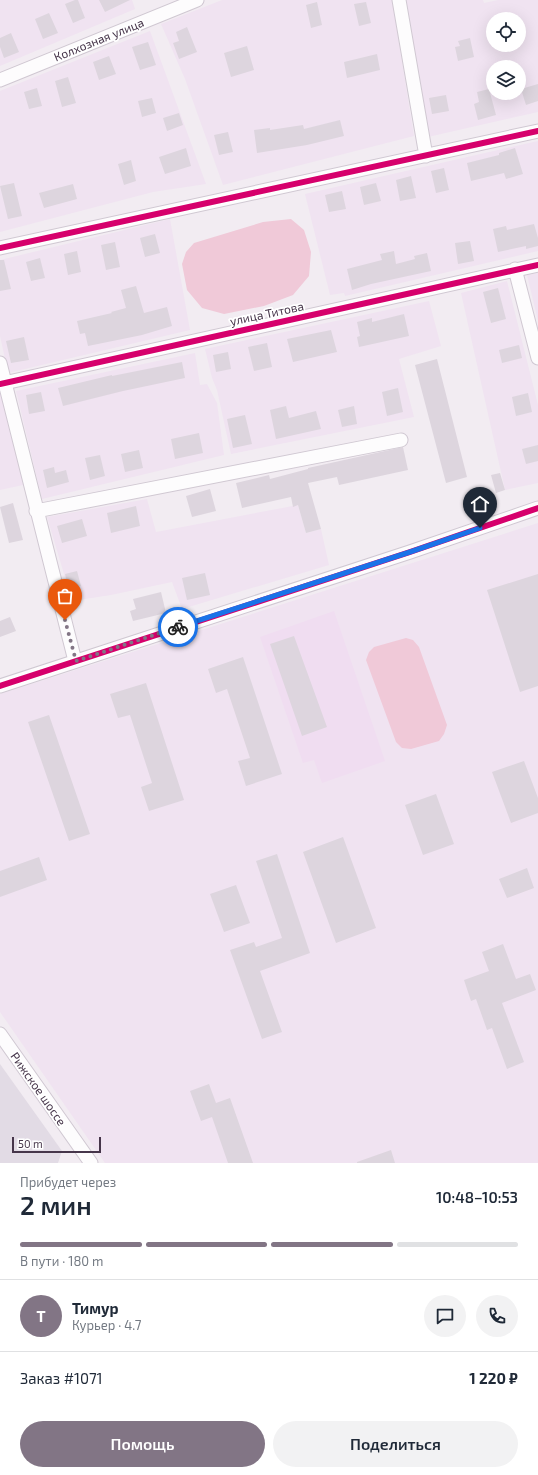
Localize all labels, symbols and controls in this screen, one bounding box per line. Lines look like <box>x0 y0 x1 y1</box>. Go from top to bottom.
map controls <box>486 12 526 100</box>
button: locate <box>486 12 526 52</box>
street label: Колхозная улица <box>52 15 146 64</box>
button: layers <box>486 60 526 100</box>
street label: улица Титова <box>229 298 305 329</box>
pin <box>463 487 497 528</box>
icon: home <box>469 493 491 515</box>
pin <box>48 579 82 620</box>
icon: bag <box>54 585 76 607</box>
courier <box>158 607 198 647</box>
icon: bike <box>167 616 189 638</box>
street label: Рижское шоссе <box>8 1049 69 1128</box>
scale bar <box>12 1135 101 1154</box>
text: 50 m <box>18 1137 43 1150</box>
text: Прибудет через <box>20 1174 116 1190</box>
text: 10:48–10:53 <box>436 1188 518 1206</box>
text: 2 мин <box>20 1189 92 1220</box>
text: В пути · 180 m <box>20 1253 103 1269</box>
button: chat <box>424 1295 466 1337</box>
button: phone <box>476 1295 518 1337</box>
text: Тимур <box>72 1299 118 1317</box>
text: Т <box>36 1307 46 1325</box>
text: Курьер · 4.7 <box>72 1317 141 1333</box>
text: Заказ #1071 <box>20 1369 103 1387</box>
text: 1 220 ₽ <box>469 1369 518 1387</box>
button: Помощь <box>20 1421 265 1467</box>
button: Поделиться <box>273 1421 518 1467</box>

